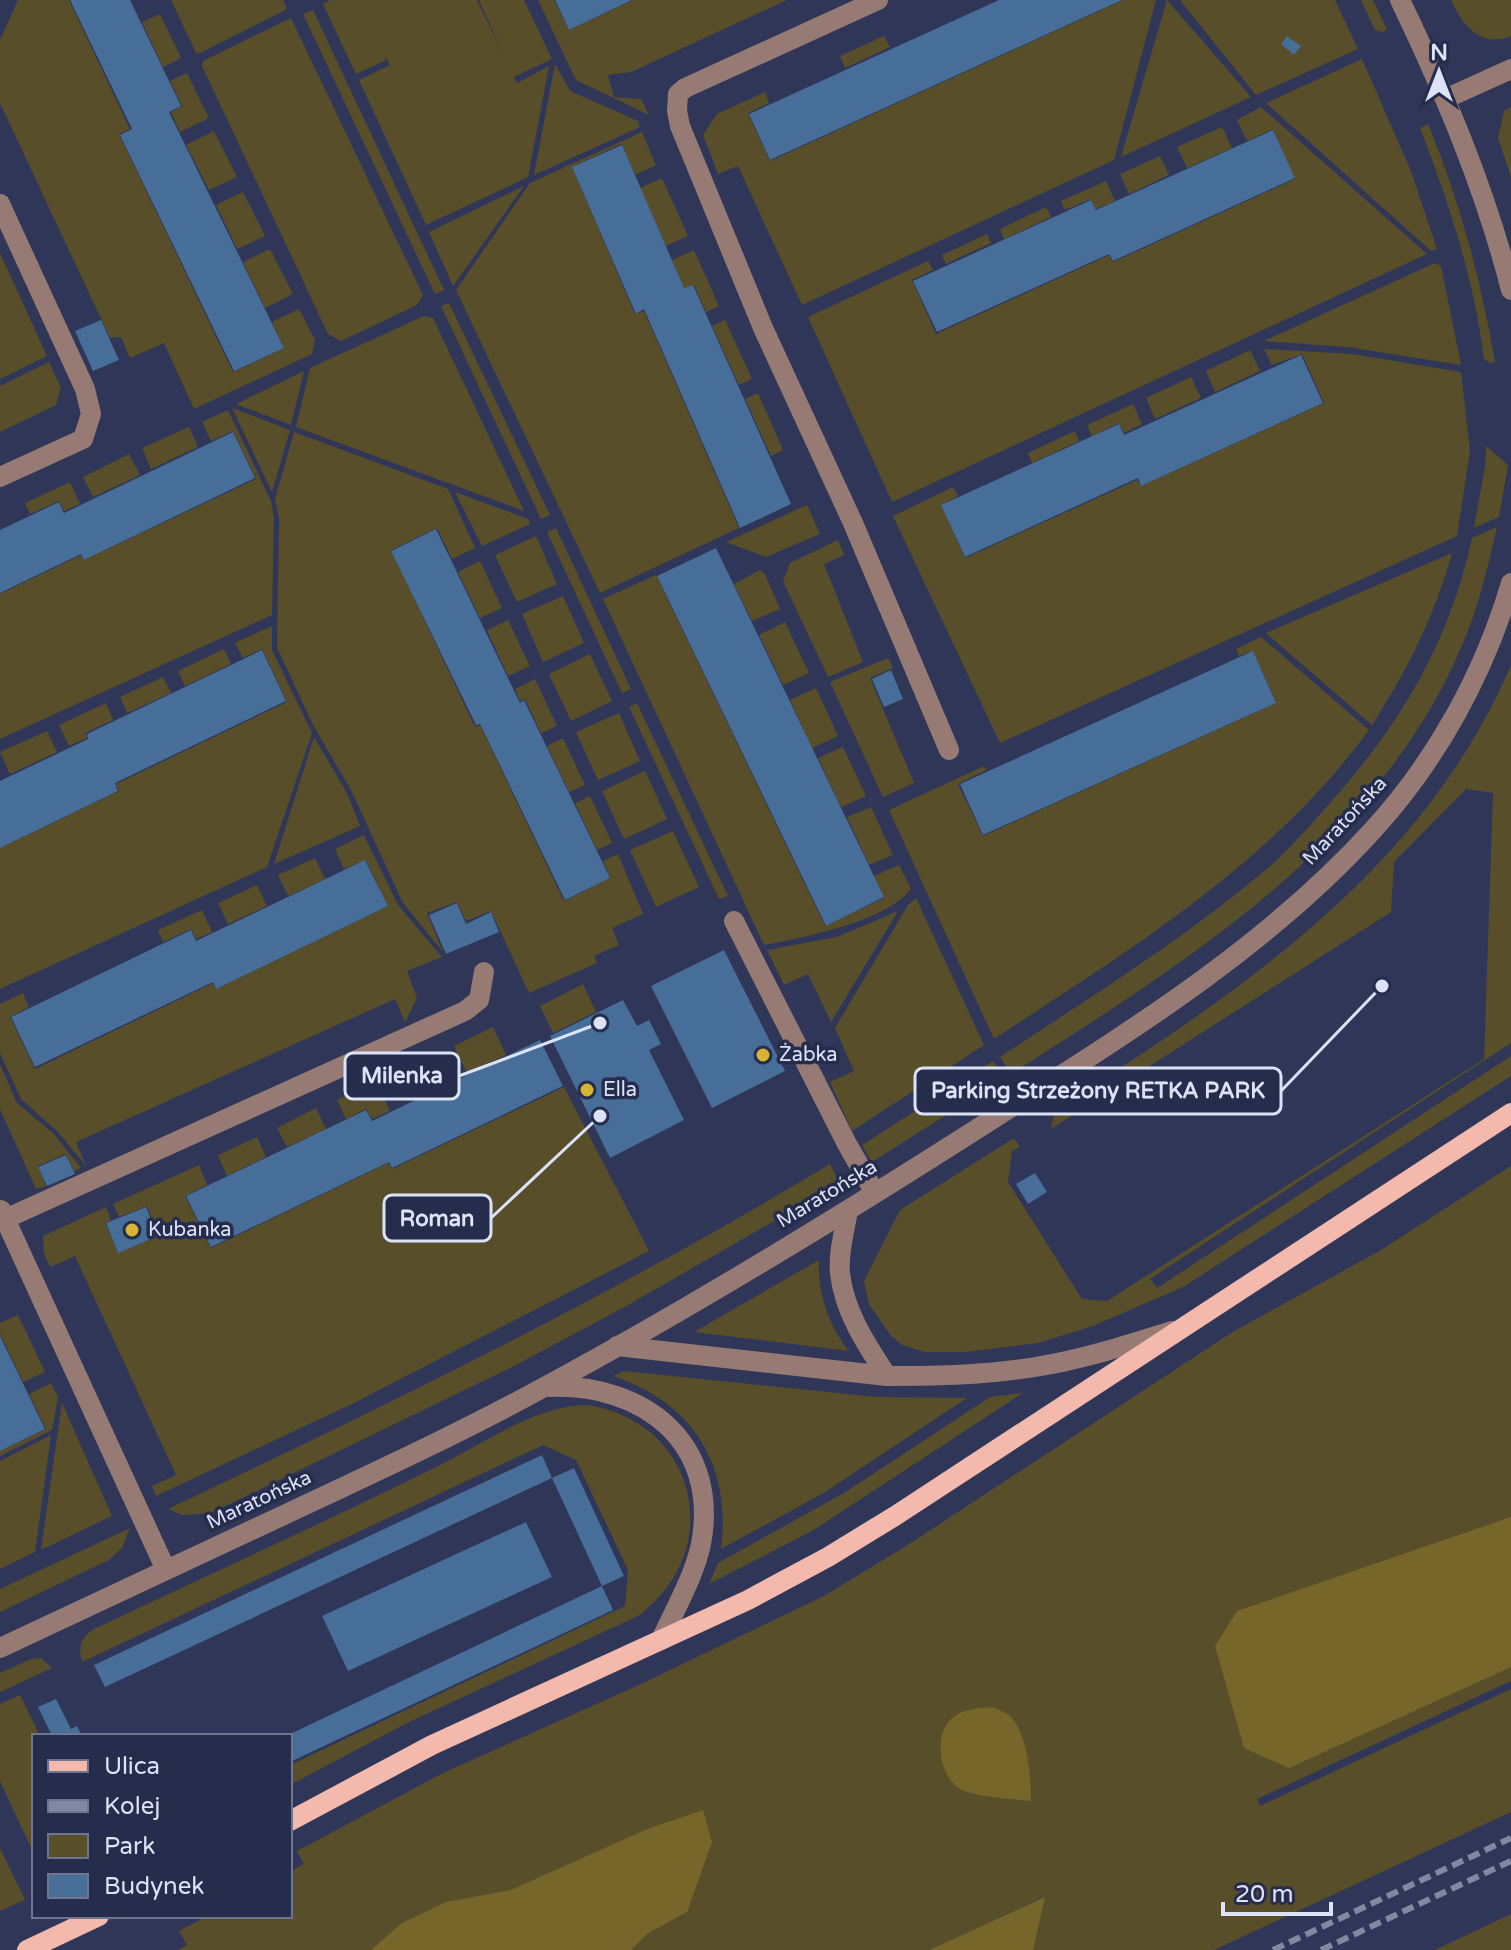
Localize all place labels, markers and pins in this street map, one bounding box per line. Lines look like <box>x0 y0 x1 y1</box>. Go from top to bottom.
place label: Żabka <box>779 1043 838 1067</box>
marker: Żabka <box>754 1046 772 1064</box>
callout: Milenka <box>345 1053 459 1099</box>
callout: Parking Strzeżony RETKA PARK <box>915 1068 1281 1114</box>
place label: Ella <box>603 1078 637 1102</box>
marker: Ella <box>578 1081 596 1099</box>
callout: Roman <box>384 1195 491 1241</box>
place label: Kubanka <box>148 1218 232 1242</box>
marker: Kubanka <box>123 1221 141 1239</box>

